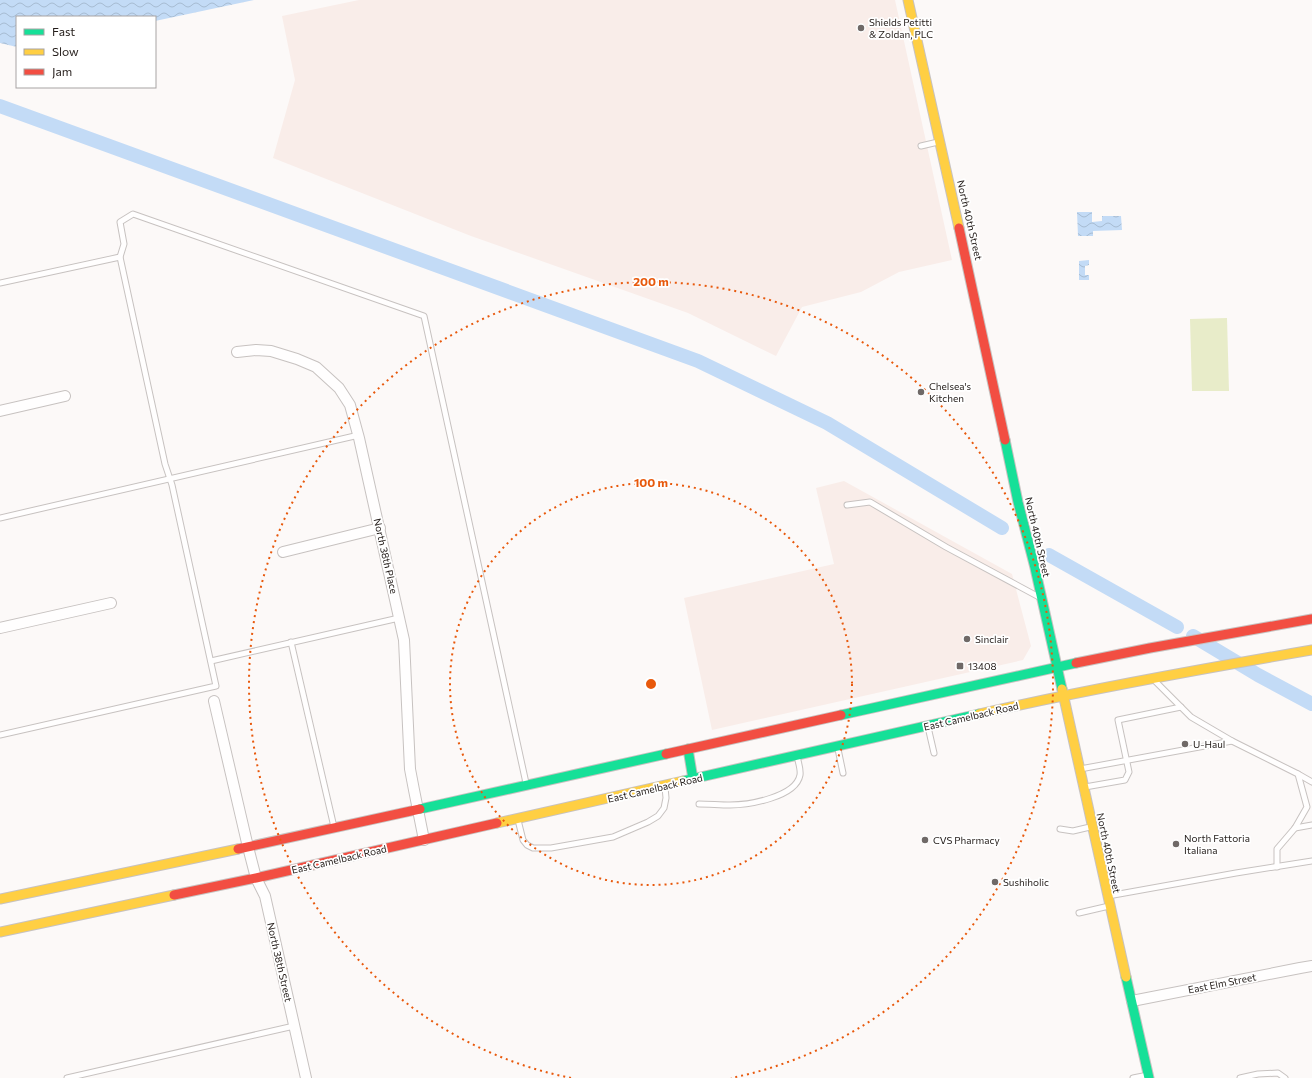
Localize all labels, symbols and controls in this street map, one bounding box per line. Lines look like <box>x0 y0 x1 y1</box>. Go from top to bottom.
legend <box>16 16 156 88</box>
place label: Shields Petitti & Zoldan, PLC <box>869 16 933 40</box>
marker: Shields Petitti & Zoldan, PLC <box>856 23 866 33</box>
text: Fast <box>52 24 75 38</box>
text: Slow <box>52 44 79 58</box>
text: Jam <box>52 64 72 79</box>
street label: North 40th Street <box>955 179 985 261</box>
text: 200 m <box>633 274 669 288</box>
place label: Chelsea's Kitchen <box>929 380 971 404</box>
marker: Chelsea's Kitchen <box>916 387 926 397</box>
text: 100 m <box>634 475 668 489</box>
street label: North 40th Street <box>1023 496 1053 578</box>
street label: North 38th Place <box>371 517 401 595</box>
place label: Sinclair <box>975 633 1008 645</box>
marker: Sinclair <box>962 634 972 644</box>
place label: 13408 <box>968 660 997 672</box>
marker: 13408 <box>955 661 965 671</box>
centre of rings <box>644 677 658 691</box>
street label: East Camelback Road <box>922 699 1020 733</box>
place label: U-Haul <box>1193 738 1225 750</box>
marker: U-Haul <box>1180 739 1190 749</box>
street label: East Camelback Road <box>606 771 704 805</box>
street label: North 40th Street <box>1095 812 1123 894</box>
place label: North Fattoria Italiana <box>1184 832 1250 856</box>
place label: CVS Pharmacy <box>933 834 1000 846</box>
marker: CVS Pharmacy <box>920 835 930 845</box>
marker: North Fattoria Italiana <box>1171 839 1181 849</box>
street label: East Camelback Road <box>290 842 388 876</box>
place label: Sushiholic <box>1003 876 1049 888</box>
marker: Sushiholic <box>990 877 1000 887</box>
street label: North 38th Street <box>265 921 295 1003</box>
street label: East Elm Street <box>1187 971 1257 995</box>

